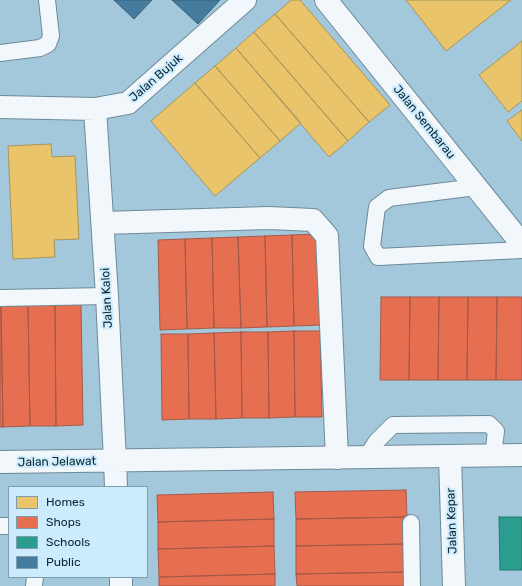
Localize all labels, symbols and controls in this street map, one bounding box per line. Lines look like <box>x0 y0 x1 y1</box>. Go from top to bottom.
street label: Jalan Bujuk <box>126 51 186 105</box>
street label: Jalan Sembarau <box>390 82 458 162</box>
street label: Jalan Kaloi <box>98 267 116 329</box>
street label: Jalan Jelawat <box>18 454 96 470</box>
legend <box>8 486 148 578</box>
street label: Jalan Kepar <box>444 488 460 554</box>
text: Homes <box>46 495 85 509</box>
text: Shops <box>46 515 81 529</box>
text: Schools <box>46 535 90 549</box>
text: Public <box>46 555 81 569</box>

